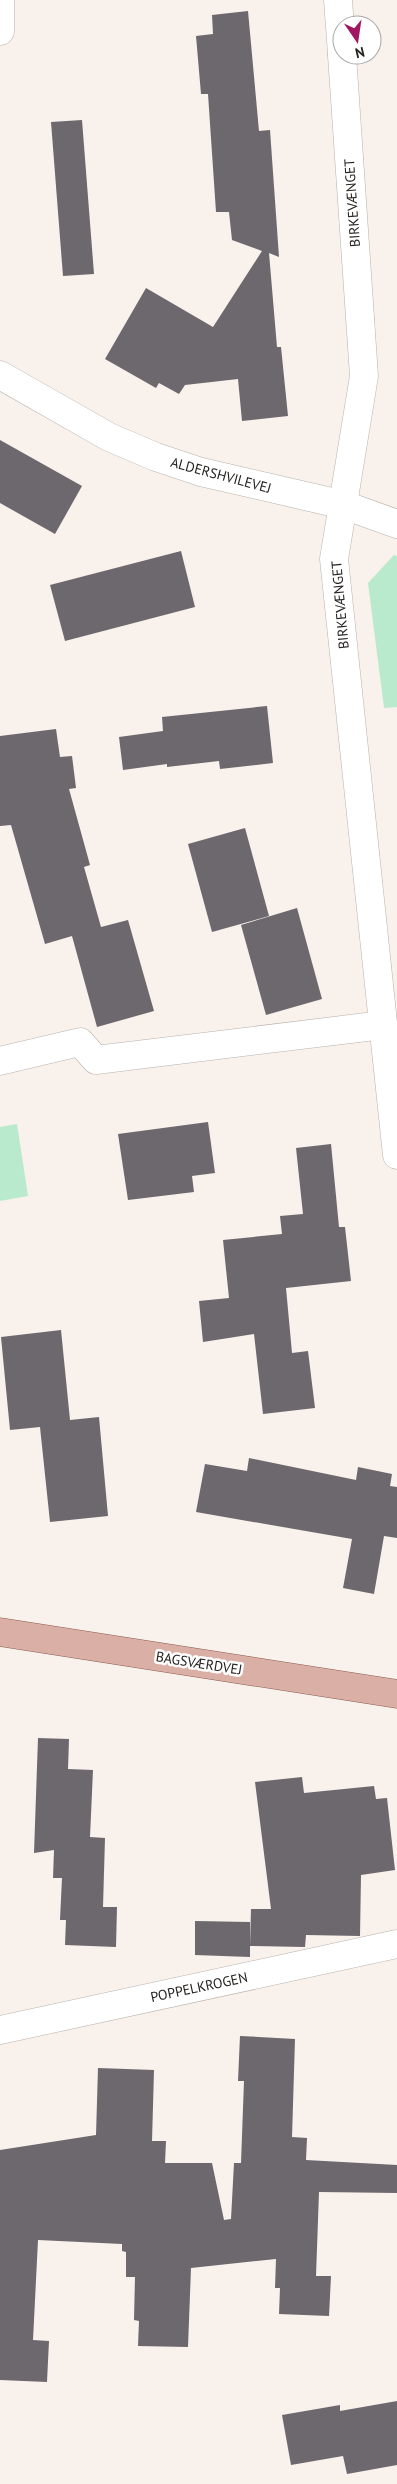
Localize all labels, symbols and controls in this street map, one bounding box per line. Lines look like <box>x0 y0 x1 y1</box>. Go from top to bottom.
north arrow <box>332 15 382 65</box>
text: N <box>353 43 366 62</box>
street label: BIRKEVÆNGET <box>340 158 364 248</box>
street label: ALDERSHVILEVEJ <box>169 453 273 497</box>
street label: BIRKEVÆNGET <box>327 560 353 650</box>
street label: BAGSVÆRDVEJ <box>155 1647 243 1679</box>
street label: POPPELKROGEN <box>149 1968 249 2006</box>

